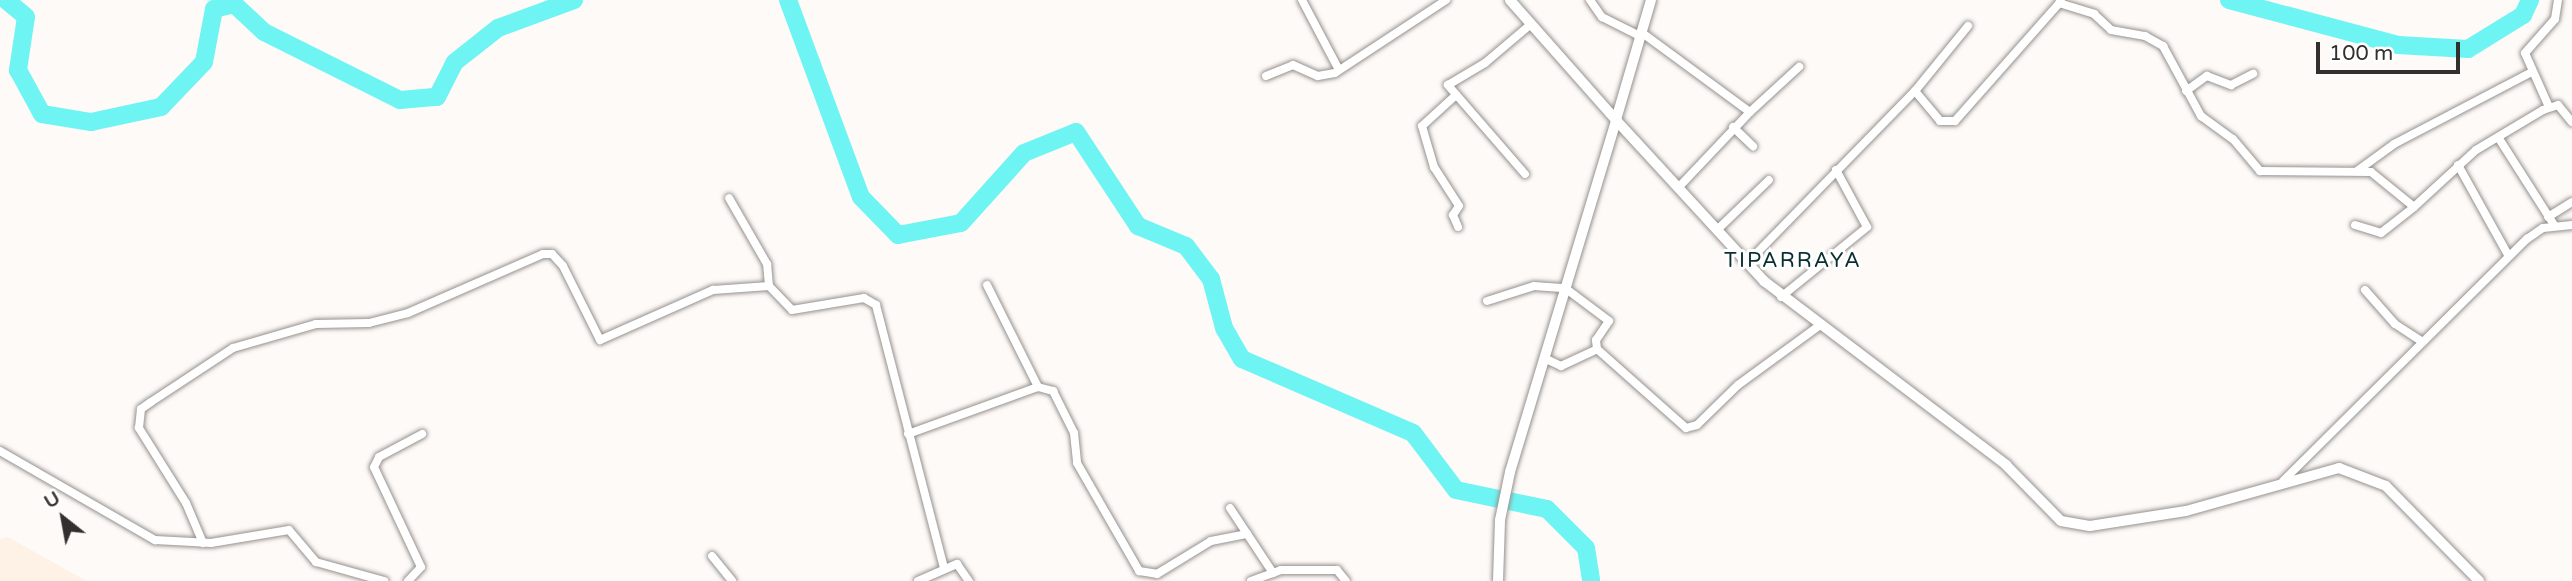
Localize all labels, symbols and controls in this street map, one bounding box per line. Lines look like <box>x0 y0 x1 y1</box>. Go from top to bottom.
scale bar <box>2320 28 2464 72</box>
text: 100 m <box>2329 41 2393 66</box>
district label: TIPARRAYA <box>1725 248 1861 274</box>
north arrow <box>28 483 98 553</box>
text: U <box>40 487 64 513</box>

